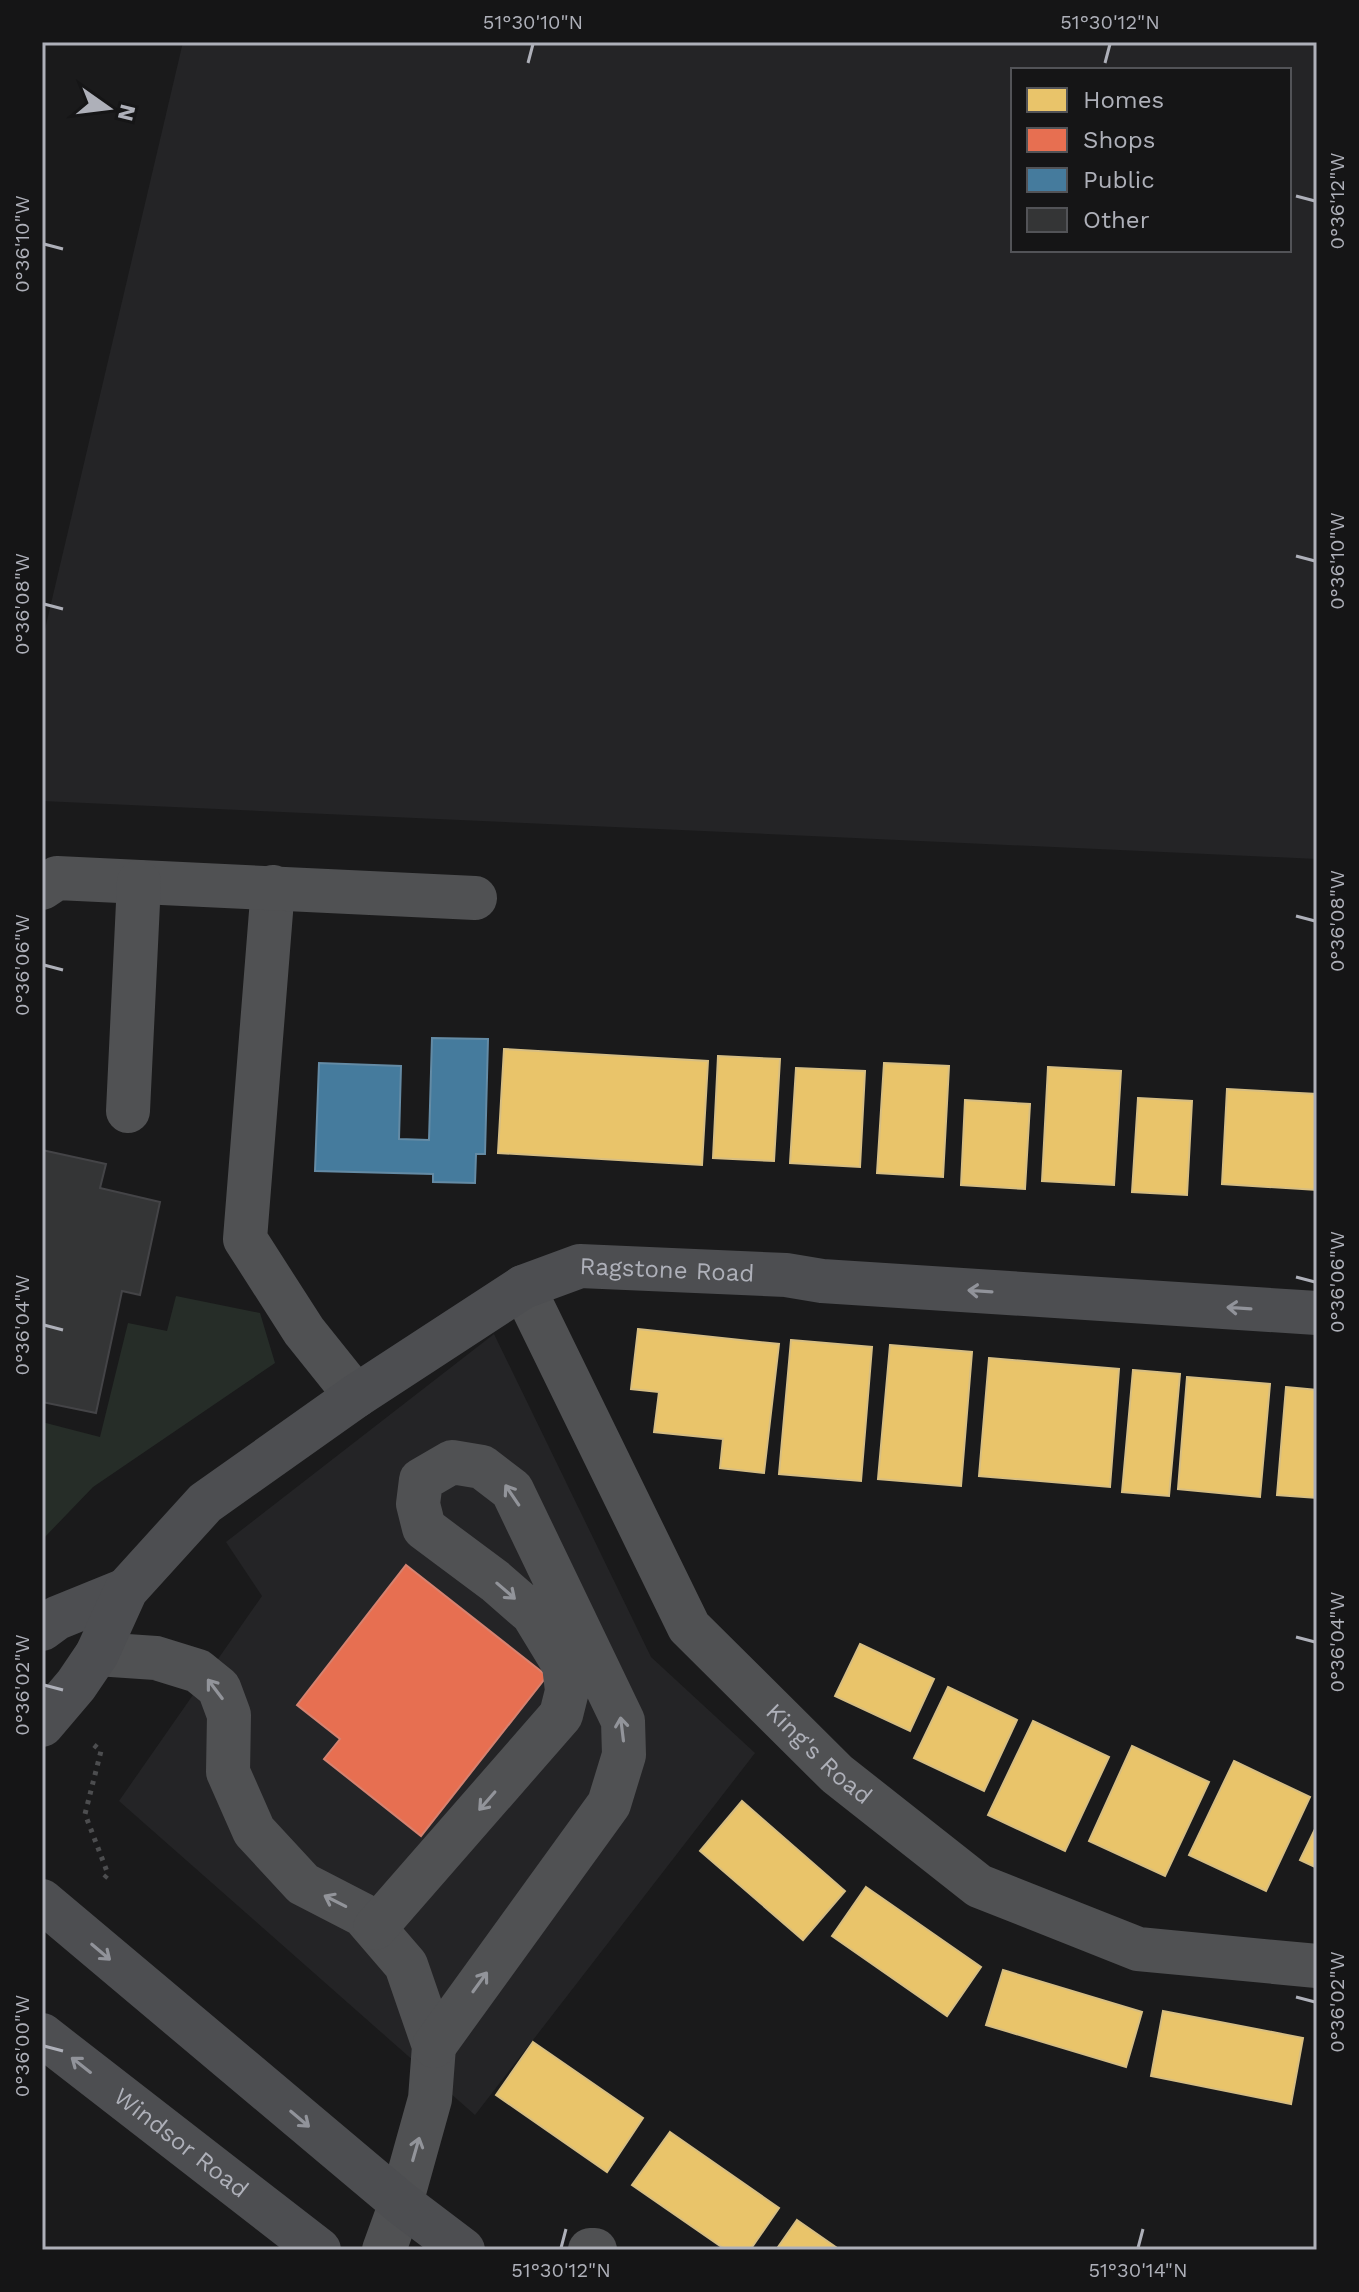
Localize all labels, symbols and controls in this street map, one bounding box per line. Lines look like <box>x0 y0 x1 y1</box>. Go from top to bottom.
text: 51°30'10"N <box>483 10 583 34</box>
text: 51°30'12"N <box>1060 10 1160 34</box>
north arrow <box>68 68 148 148</box>
legend <box>1011 68 1291 252</box>
text: Homes <box>1083 86 1164 114</box>
text: N <box>113 102 141 124</box>
text: Shops <box>1083 126 1155 154</box>
text: 0°36'12"W <box>1325 153 1349 249</box>
text: Public <box>1083 166 1155 194</box>
text: 0°36'10"W <box>10 195 34 293</box>
text: Other <box>1083 206 1150 234</box>
text: 0°36'10"W <box>1325 512 1349 610</box>
text: 0°36'08"W <box>10 553 34 655</box>
text: 0°36'08"W <box>1325 870 1349 972</box>
text: 0°36'06"W <box>10 914 34 1016</box>
text: 0°36'06"W <box>1325 1231 1349 1333</box>
street label: Ragstone Road <box>579 1252 755 1288</box>
text: 0°36'04"W <box>10 1274 34 1376</box>
one-way arrow <box>967 1283 994 1298</box>
one-way arrow <box>1226 1300 1253 1315</box>
one-way arrow <box>504 1485 520 1507</box>
one-way arrow <box>496 1581 516 1599</box>
text: 0°36'04"W <box>1325 1591 1349 1693</box>
text: 0°36'02"W <box>10 1634 34 1736</box>
one-way arrow <box>207 1679 224 1701</box>
street label: King's Road <box>760 1698 877 1810</box>
one-way arrow <box>614 1717 629 1742</box>
one-way arrow <box>478 1790 496 1810</box>
one-way arrow <box>324 1892 348 1908</box>
one-way arrow <box>90 1943 111 1961</box>
text: 0°36'02"W <box>1325 1951 1349 2053</box>
one-way arrow <box>472 1972 488 1994</box>
text: 0°36'00"W <box>10 1995 34 2097</box>
one-way arrow <box>71 2056 92 2073</box>
street label: Windsor Road <box>108 2082 254 2204</box>
one-way arrow <box>290 2110 310 2128</box>
one-way arrow <box>410 2137 425 2163</box>
text: 51°30'12"N <box>511 2258 611 2282</box>
text: 51°30'14"N <box>1088 2258 1188 2282</box>

